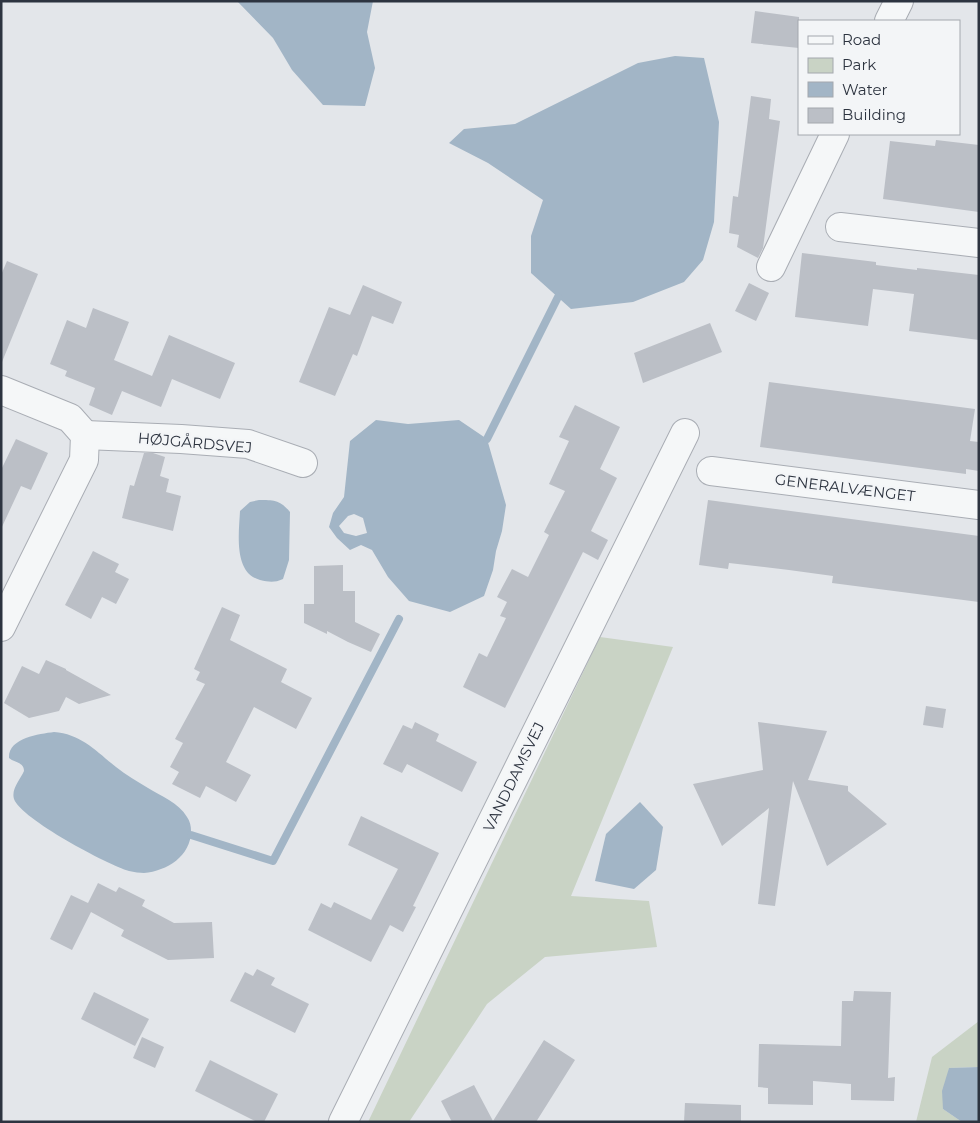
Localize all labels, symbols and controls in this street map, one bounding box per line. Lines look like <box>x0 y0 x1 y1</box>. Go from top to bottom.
legend <box>798 20 960 135</box>
text: Road <box>842 30 881 49</box>
text: Park <box>842 55 876 74</box>
text: Water <box>842 80 888 99</box>
text: Building <box>842 105 906 124</box>
street label: HØJGÅRDSVEJ <box>137 428 253 457</box>
street label: GENERALVÆNGET <box>774 469 917 506</box>
street label: VANDDAMSVEJ <box>479 719 548 835</box>

